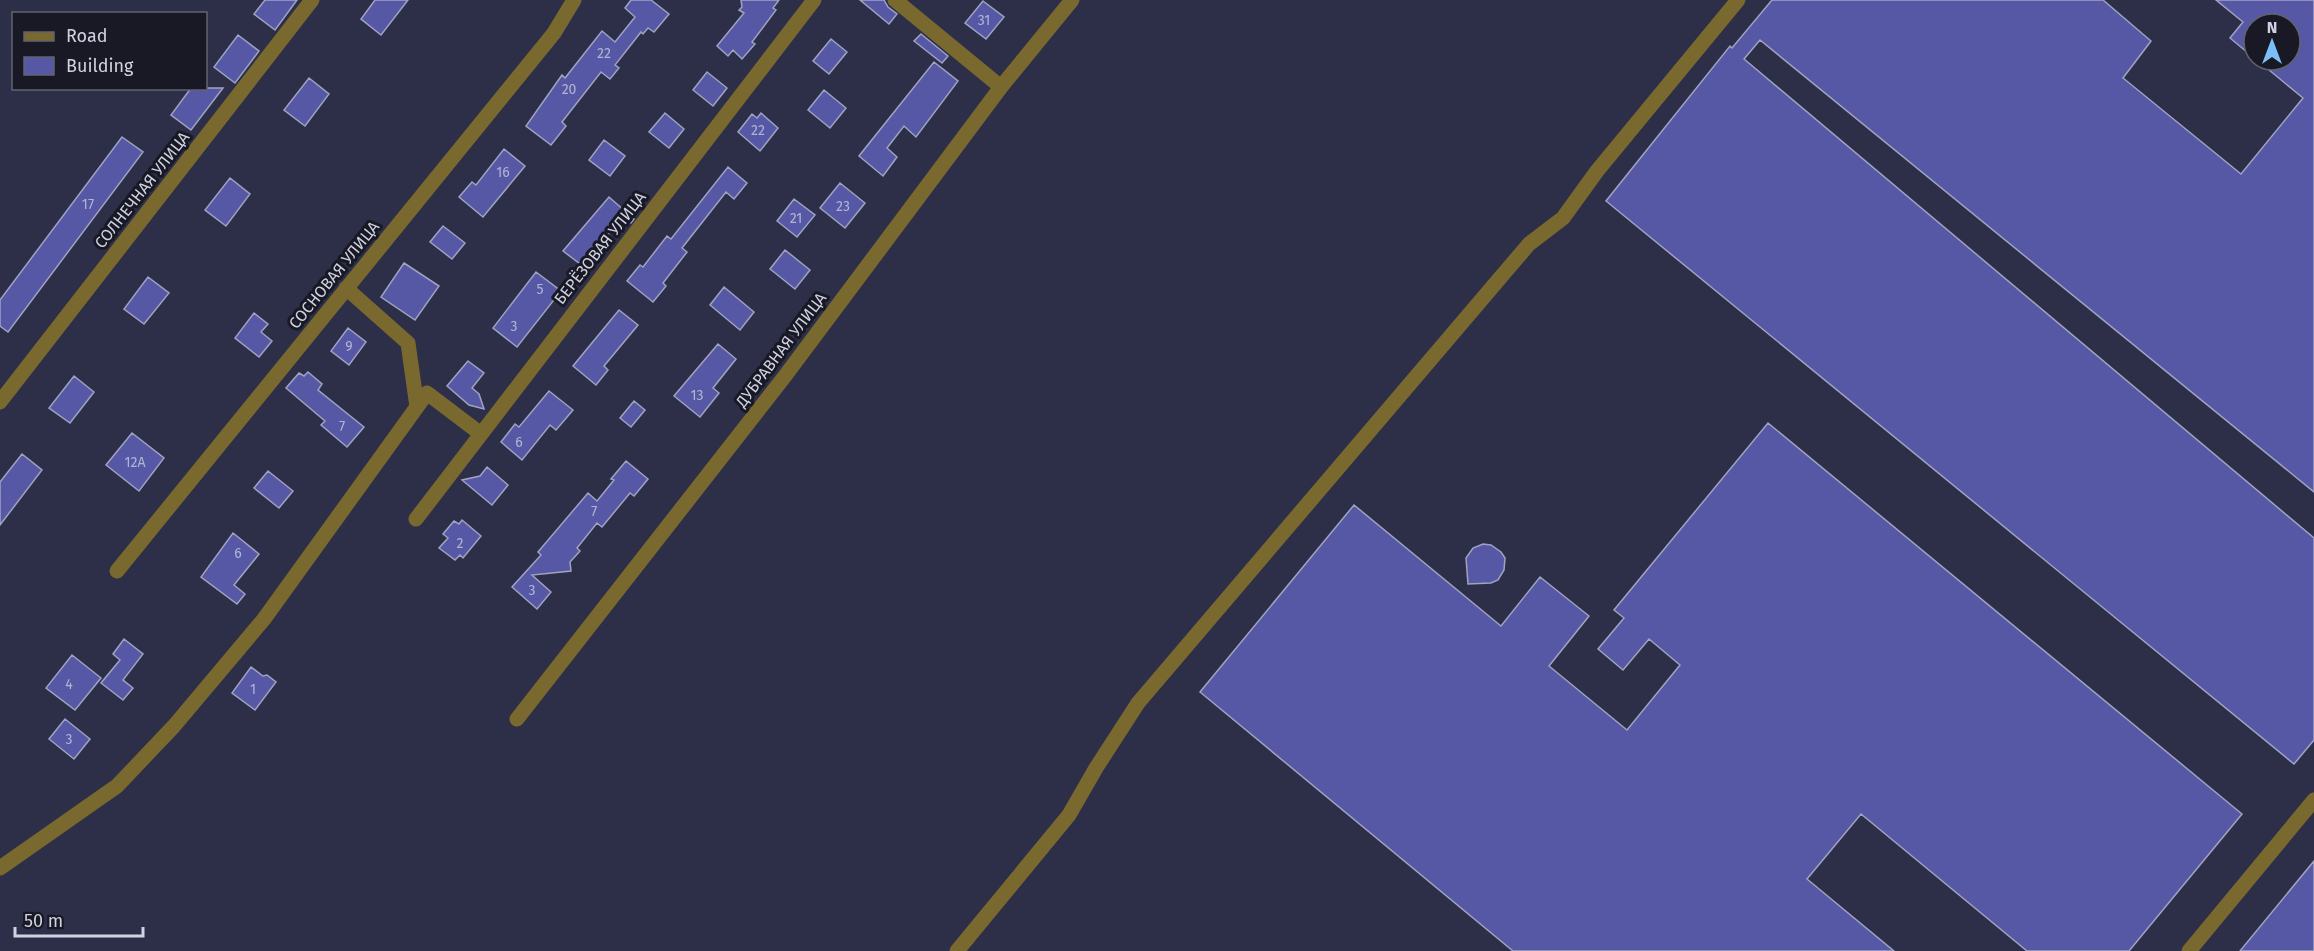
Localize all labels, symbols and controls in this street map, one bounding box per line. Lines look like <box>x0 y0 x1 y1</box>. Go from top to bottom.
legend <box>12 12 207 90</box>
house number: 31 <box>978 12 990 29</box>
north arrow <box>2242 12 2302 72</box>
text: N <box>2267 18 2277 37</box>
text: Road <box>66 25 108 47</box>
house number: 22 <box>597 45 611 62</box>
text: Building <box>66 55 134 77</box>
house number: 20 <box>562 81 577 98</box>
house number: 22 <box>751 122 765 139</box>
street label: СОЛНЕЧНАЯ УЛИЦА <box>91 127 194 252</box>
house number: 16 <box>496 164 510 181</box>
street label: БЕРЁЗОВАЯ УЛИЦА <box>550 187 650 308</box>
house number: 17 <box>82 196 94 213</box>
house number: 23 <box>836 198 850 215</box>
house number: 21 <box>790 210 802 227</box>
street label: СОСНОВАЯ УЛИЦА <box>285 217 384 333</box>
house number: 5 <box>536 281 544 298</box>
street label: ДУБРАВНАЯ УЛИЦА <box>731 288 831 412</box>
house number: 3 <box>511 318 518 335</box>
house number: 9 <box>345 338 353 355</box>
house number: 13 <box>690 387 704 404</box>
house number: 7 <box>339 418 345 435</box>
house number: 6 <box>515 434 523 451</box>
house number: 12А <box>124 454 146 471</box>
house number: 7 <box>591 503 597 520</box>
house number: 2 <box>457 535 464 552</box>
house number: 6 <box>234 545 242 562</box>
house number: 3 <box>529 582 536 599</box>
house number: 4 <box>65 676 73 693</box>
house number: 1 <box>250 681 256 698</box>
house number: 3 <box>66 731 73 748</box>
scale bar <box>15 900 142 938</box>
text: 50 m <box>24 910 63 932</box>

